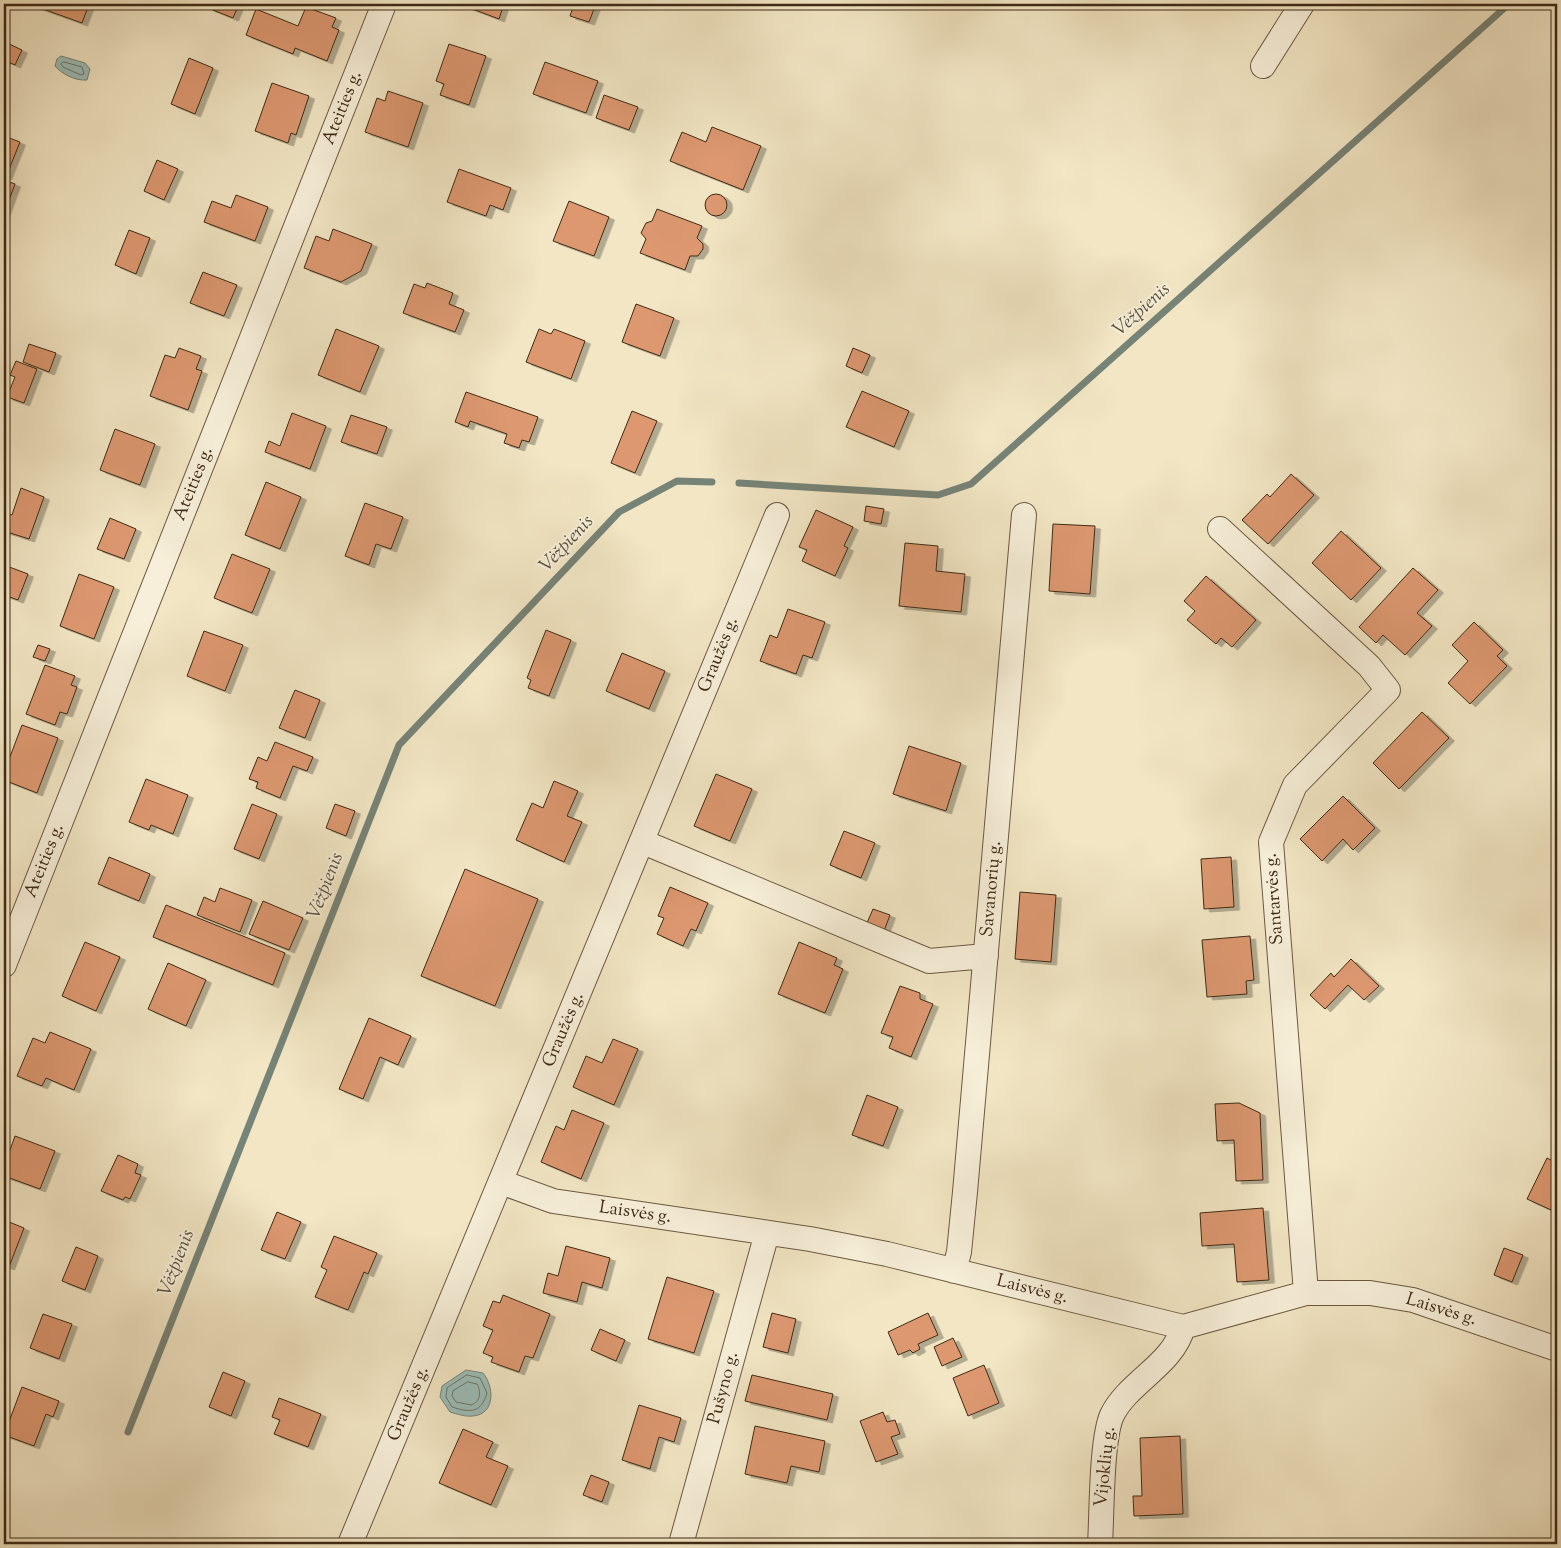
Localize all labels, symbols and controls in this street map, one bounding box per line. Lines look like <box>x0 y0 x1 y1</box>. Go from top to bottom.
street label: Ateities g. <box>316 67 370 149</box>
water label: Vėžpienis <box>1107 277 1177 343</box>
street label: Ateities g. <box>167 443 221 525</box>
water label: Vėžpienis <box>533 509 601 579</box>
street label: Graužės g. <box>692 613 746 697</box>
street label: Ateities g. <box>18 820 72 902</box>
street label: Savanorių g. <box>975 840 1009 938</box>
water label: Vėžpienis <box>301 849 351 923</box>
street label: Santarvės g. <box>1259 852 1291 946</box>
street label: Graužės g. <box>537 988 591 1072</box>
street label: Laisvės g. <box>597 1195 673 1231</box>
water label: Vėžpienis <box>152 1226 202 1300</box>
street label: Laisvės g. <box>994 1269 1070 1311</box>
street label: Laisvės g. <box>1402 1287 1480 1333</box>
street label: Pušyno g. <box>702 1349 746 1427</box>
street label: Graužės g. <box>382 1362 436 1446</box>
street label: Vijoklių g. <box>1089 1426 1123 1508</box>

